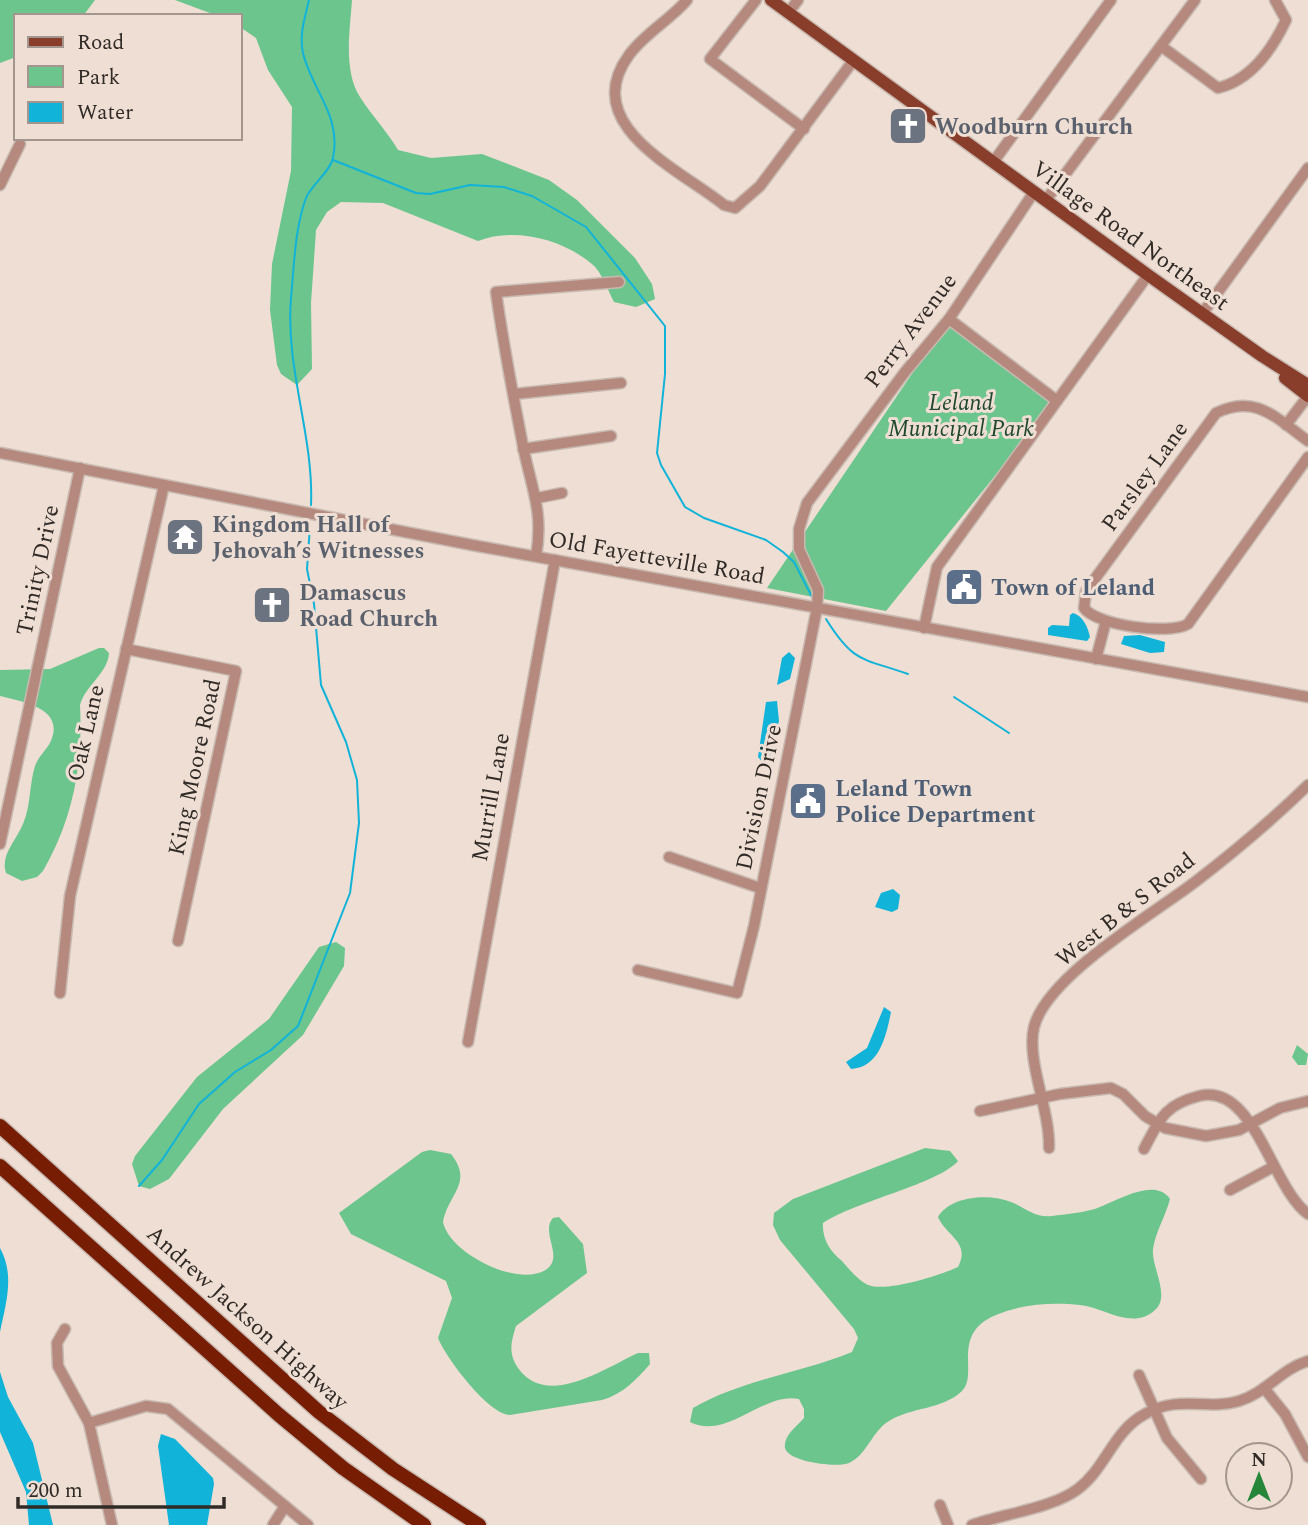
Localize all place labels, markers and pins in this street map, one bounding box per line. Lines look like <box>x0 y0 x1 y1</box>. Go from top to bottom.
church icon: Woodburn Church <box>887 105 929 147</box>
place label: Woodburn Church <box>935 110 1133 145</box>
place label: Kingdom Hall of Jehovah’s Witnesses <box>212 508 425 569</box>
temple icon: Kingdom Hall of Jehovah’s Witnesses <box>164 516 206 558</box>
public building icon: Town of Leland <box>943 566 985 608</box>
place label: Town of Leland <box>991 571 1155 606</box>
place label: Damascus Road Church <box>299 576 438 637</box>
church icon: Damascus Road Church <box>251 584 293 626</box>
place label: Leland Town Police Department <box>835 772 1036 833</box>
public building icon: Leland Town Police Department <box>787 780 829 822</box>

